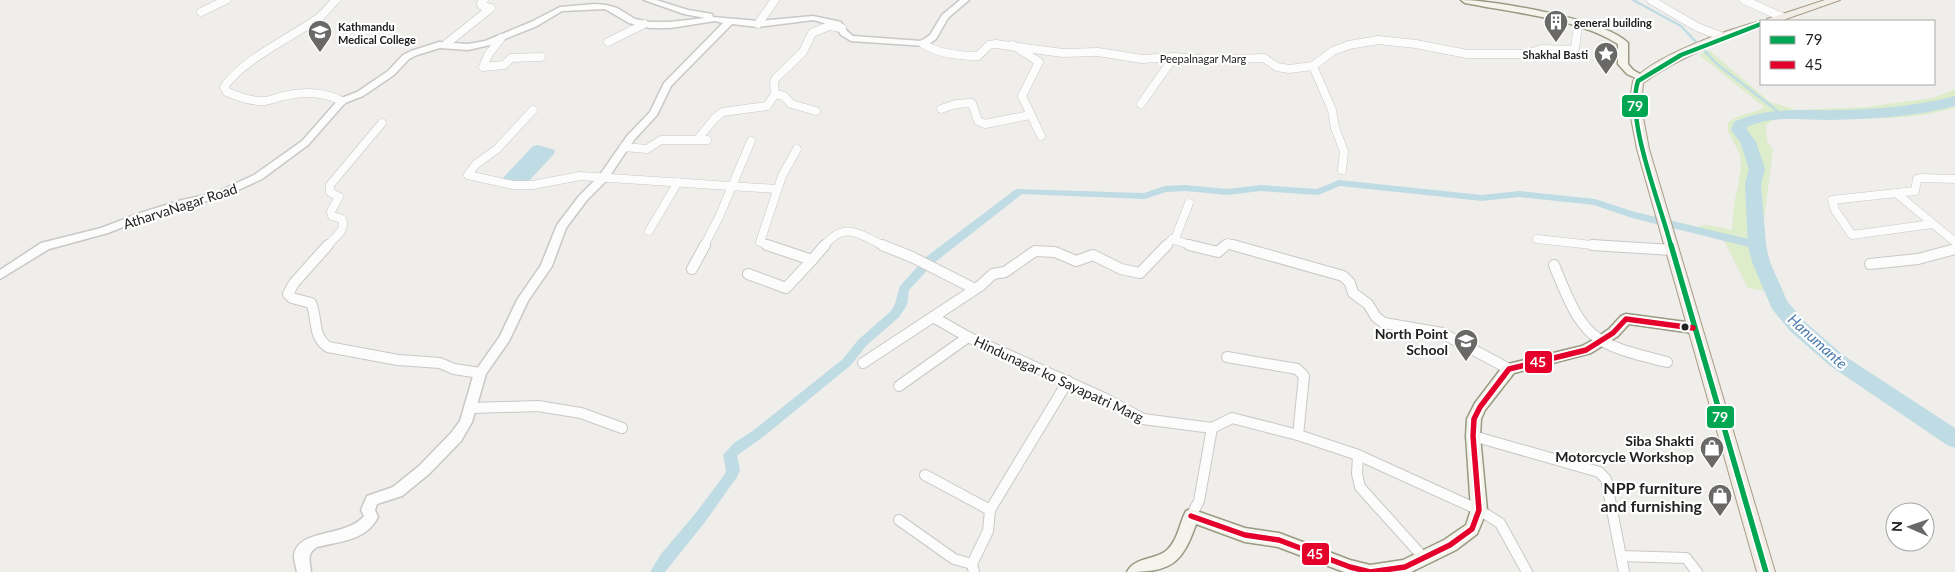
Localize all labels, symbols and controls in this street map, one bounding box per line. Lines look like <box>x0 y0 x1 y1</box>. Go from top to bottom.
building icon: general building <box>1543 9 1569 43</box>
place label: general building <box>1574 16 1652 29</box>
school or university icon: Kathmandu Medical College <box>307 19 333 53</box>
place label: Kathmandu Medical College <box>338 20 416 46</box>
legend <box>1760 20 1935 85</box>
text: 79 <box>1805 30 1822 48</box>
place icon: Shakhal Basti <box>1593 41 1619 75</box>
place label: Shakhal Basti <box>1523 48 1588 61</box>
street label: Peepalnagar Marg <box>1160 52 1247 65</box>
text: 45 <box>1805 55 1822 73</box>
line badge: 79 <box>1621 94 1649 118</box>
text: 79 <box>1627 97 1643 114</box>
street label: AtharvaNagar Road <box>121 180 239 232</box>
water label: Hanumante <box>1785 310 1851 372</box>
unlabelled marker <box>1680 322 1690 332</box>
place label: North Point School <box>1375 325 1449 358</box>
school or university icon: North Point School <box>1453 328 1479 362</box>
street label: Hindunagar ko Sayapatri Marg <box>972 332 1146 426</box>
line badge: 45 <box>1524 350 1553 374</box>
text: 45 <box>1530 353 1546 370</box>
line badge: 79 <box>1706 405 1735 429</box>
text: 79 <box>1712 408 1728 425</box>
place label: Siba Shakti Motorcycle Workshop <box>1555 432 1694 465</box>
shop icon: Siba Shakti Motorcycle Workshop <box>1699 435 1725 469</box>
place label: NPP furniture and furnishing <box>1600 478 1703 515</box>
shop icon: NPP furniture and furnishing <box>1707 483 1733 517</box>
north arrow <box>1885 502 1935 552</box>
text: N <box>1888 521 1905 532</box>
line badge: 45 <box>1301 542 1330 566</box>
text: 45 <box>1307 545 1323 562</box>

